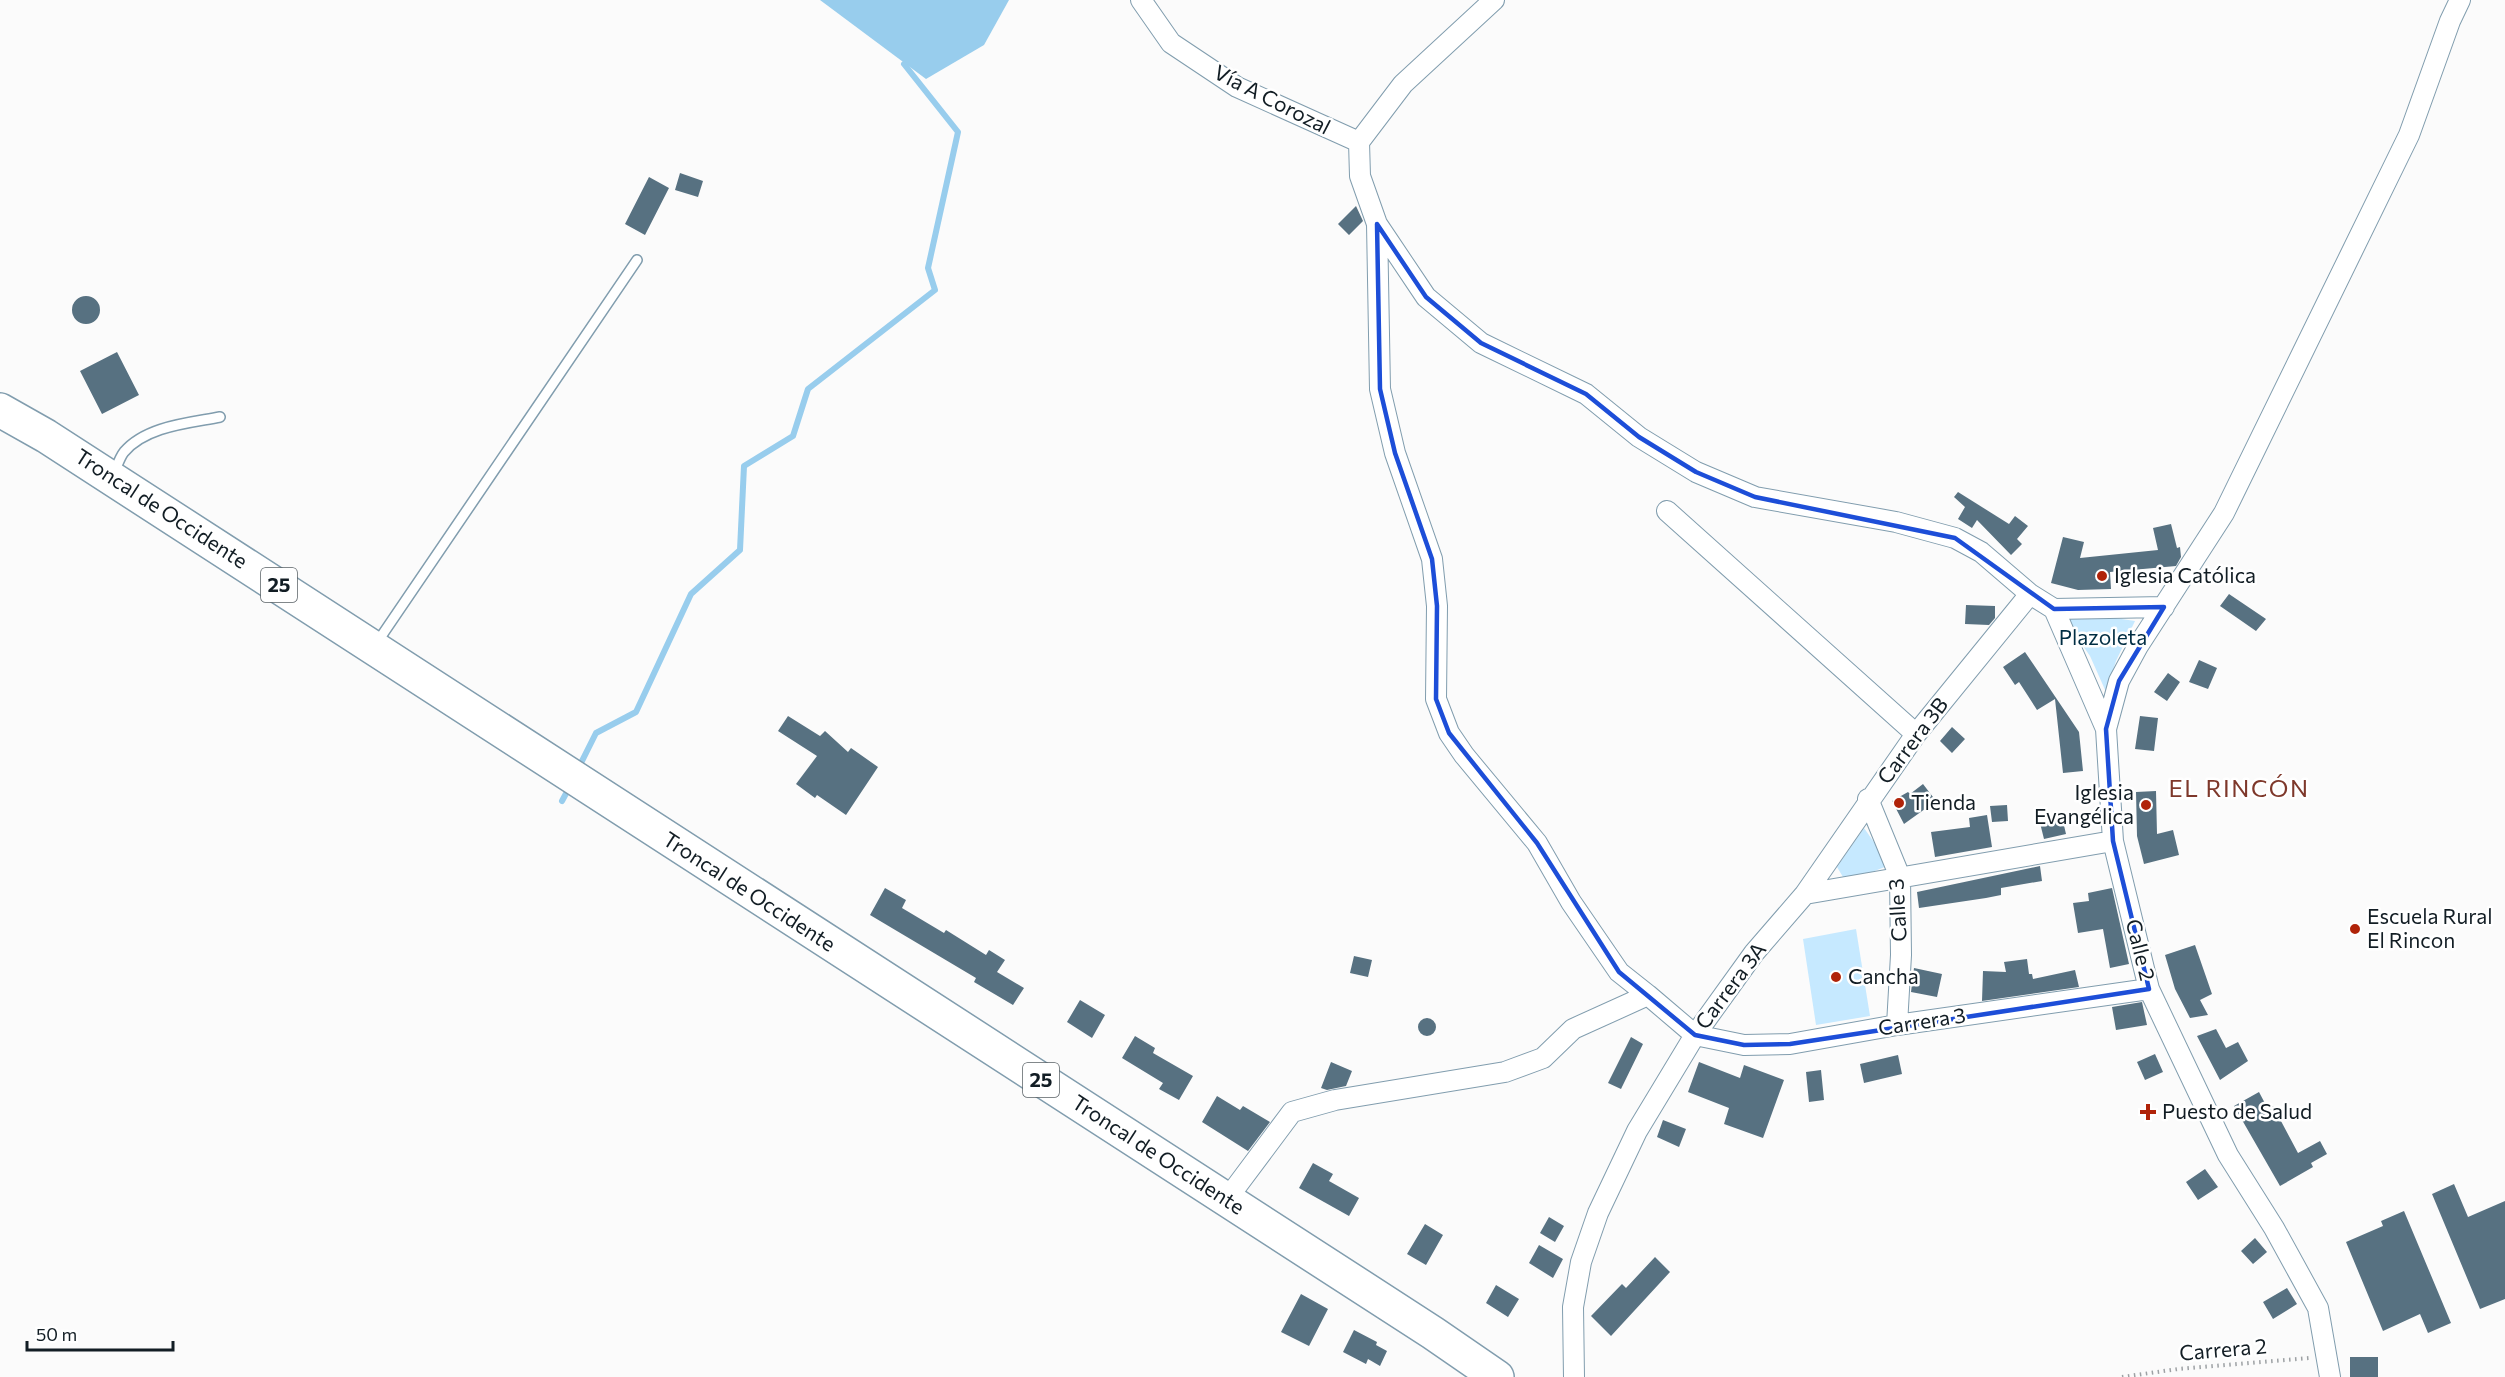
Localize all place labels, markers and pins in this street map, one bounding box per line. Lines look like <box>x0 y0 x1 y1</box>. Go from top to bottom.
place label: Iglesia Católica <box>2114 562 2256 587</box>
marker: Iglesia Católica <box>2095 569 2109 583</box>
place label: Iglesia Evangélica <box>2034 779 2134 828</box>
place label: Tienda <box>1911 789 1976 814</box>
marker: Tienda <box>1892 796 1906 810</box>
marker: Iglesia Evangélica <box>2139 798 2153 812</box>
place label: Escuela Rural El Rincon <box>2367 903 2493 952</box>
marker: Escuela Rural El Rincon <box>2348 922 2362 936</box>
place label: Cancha <box>1848 963 1919 988</box>
marker: Cancha <box>1829 970 1843 984</box>
place label: Puesto de Salud <box>2162 1098 2312 1123</box>
marker: Puesto de Salud <box>2139 1103 2157 1121</box>

